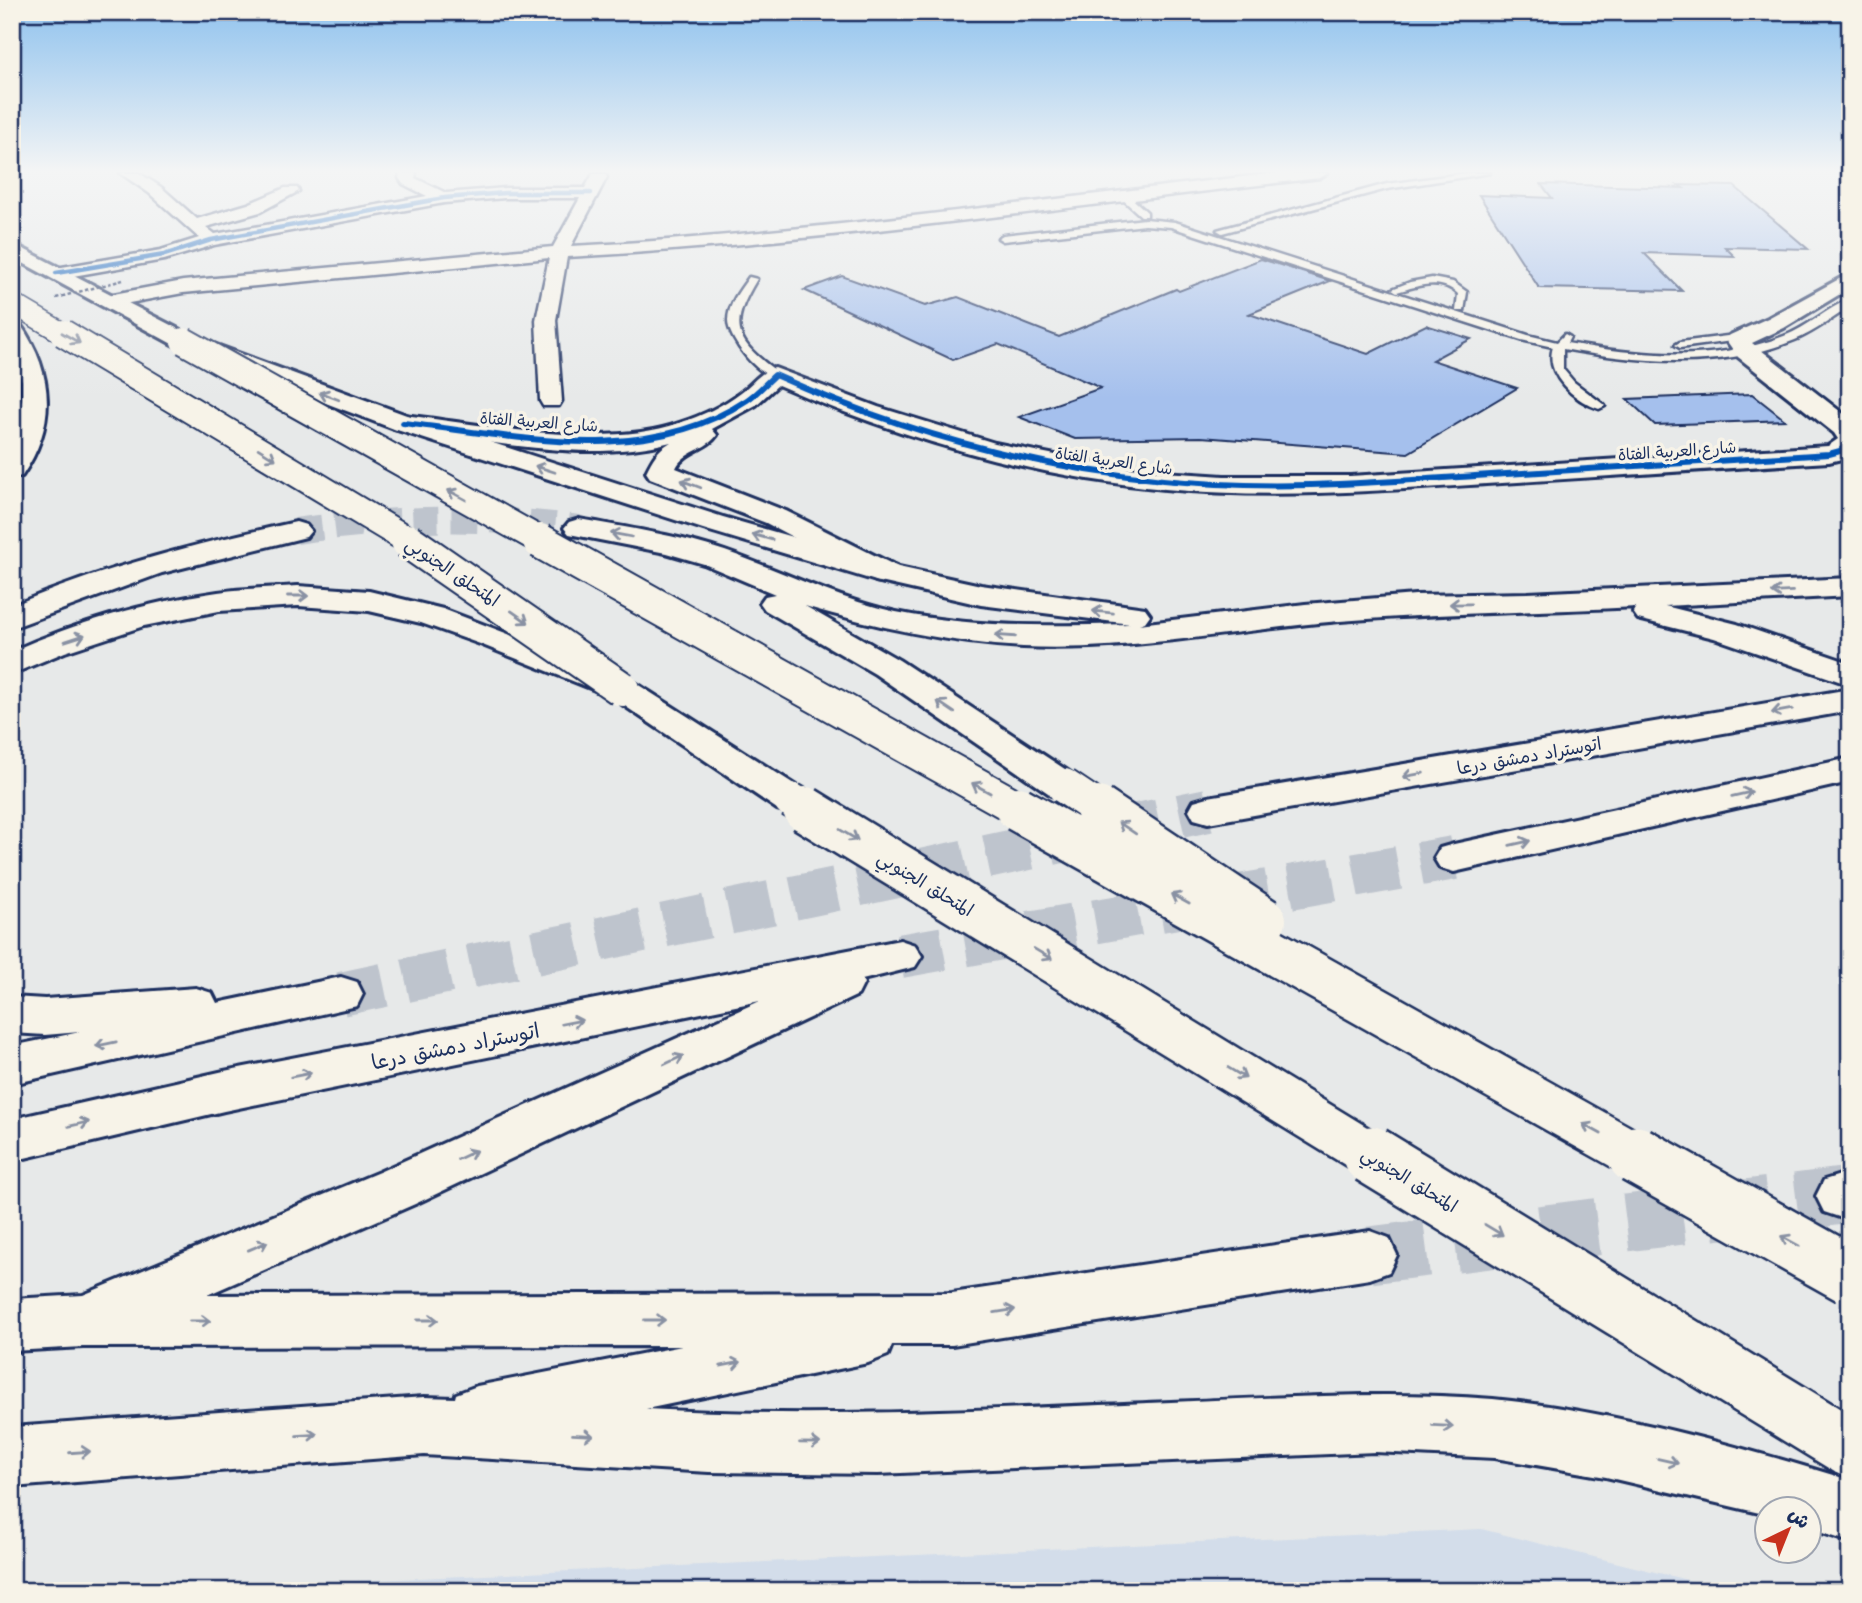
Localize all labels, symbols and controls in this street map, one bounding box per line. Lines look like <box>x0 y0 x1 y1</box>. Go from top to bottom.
one-way arrow <box>61 331 81 345</box>
one-way arrow <box>319 388 341 401</box>
street label: شارع العربية الفتاة <box>479 406 599 438</box>
street label: شارع العربية الفتاة <box>1617 435 1737 467</box>
street label: شارع العربية الفتاة <box>1054 441 1174 481</box>
one-way arrow <box>256 447 276 461</box>
one-way arrow <box>534 461 556 474</box>
one-way arrow <box>681 477 703 490</box>
one-way arrow <box>448 488 468 502</box>
one-way arrow <box>610 528 633 541</box>
one-way arrow <box>751 530 773 543</box>
street label: المتحلق الجنوبي <box>399 531 505 615</box>
one-way arrow <box>1770 585 1793 598</box>
one-way arrow <box>286 589 309 603</box>
one-way arrow <box>1449 598 1472 611</box>
one-way arrow <box>1092 605 1115 618</box>
one-way arrow <box>509 610 529 624</box>
one-way arrow <box>994 629 1017 642</box>
one-way arrow <box>64 631 86 643</box>
one-way arrow <box>937 700 957 714</box>
one-way arrow <box>1772 705 1794 718</box>
street label: اتوستراد دمشق درعا <box>1455 730 1603 780</box>
one-way arrow <box>1402 769 1425 782</box>
one-way arrow <box>971 781 992 794</box>
one-way arrow <box>1730 786 1753 800</box>
one-way arrow <box>1118 821 1137 835</box>
one-way arrow <box>838 829 858 843</box>
one-way arrow <box>1508 836 1531 850</box>
street label: المتحلق الجنوبي <box>871 845 979 926</box>
one-way arrow <box>1170 892 1190 906</box>
one-way arrow <box>1032 948 1052 962</box>
one-way arrow <box>560 1014 583 1028</box>
street label: اتوستراد دمشق درعا <box>369 1015 542 1076</box>
one-way arrow <box>95 1038 118 1052</box>
one-way arrow <box>663 1053 684 1066</box>
one-way arrow <box>1227 1066 1247 1080</box>
one-way arrow <box>289 1068 312 1082</box>
one-way arrow <box>67 1117 90 1130</box>
one-way arrow <box>1583 1122 1603 1136</box>
street label: المتحلق الجنوبي <box>1355 1141 1463 1222</box>
one-way arrow <box>456 1148 477 1161</box>
one-way arrow <box>1483 1223 1503 1237</box>
one-way arrow <box>1781 1234 1801 1248</box>
one-way arrow <box>247 1239 269 1252</box>
one-way arrow <box>993 1304 1015 1317</box>
one-way arrow <box>416 1313 439 1327</box>
one-way arrow <box>643 1313 666 1327</box>
one-way arrow <box>188 1314 211 1328</box>
one-way arrow <box>719 1356 742 1370</box>
one-way arrow <box>1432 1420 1455 1433</box>
one-way arrow <box>295 1428 318 1441</box>
one-way arrow <box>571 1428 594 1441</box>
one-way arrow <box>799 1436 822 1450</box>
one-way arrow <box>69 1445 91 1458</box>
one-way arrow <box>1656 1455 1679 1469</box>
north arrow <box>1754 1494 1824 1564</box>
text: ش <box>1784 1501 1816 1534</box>

